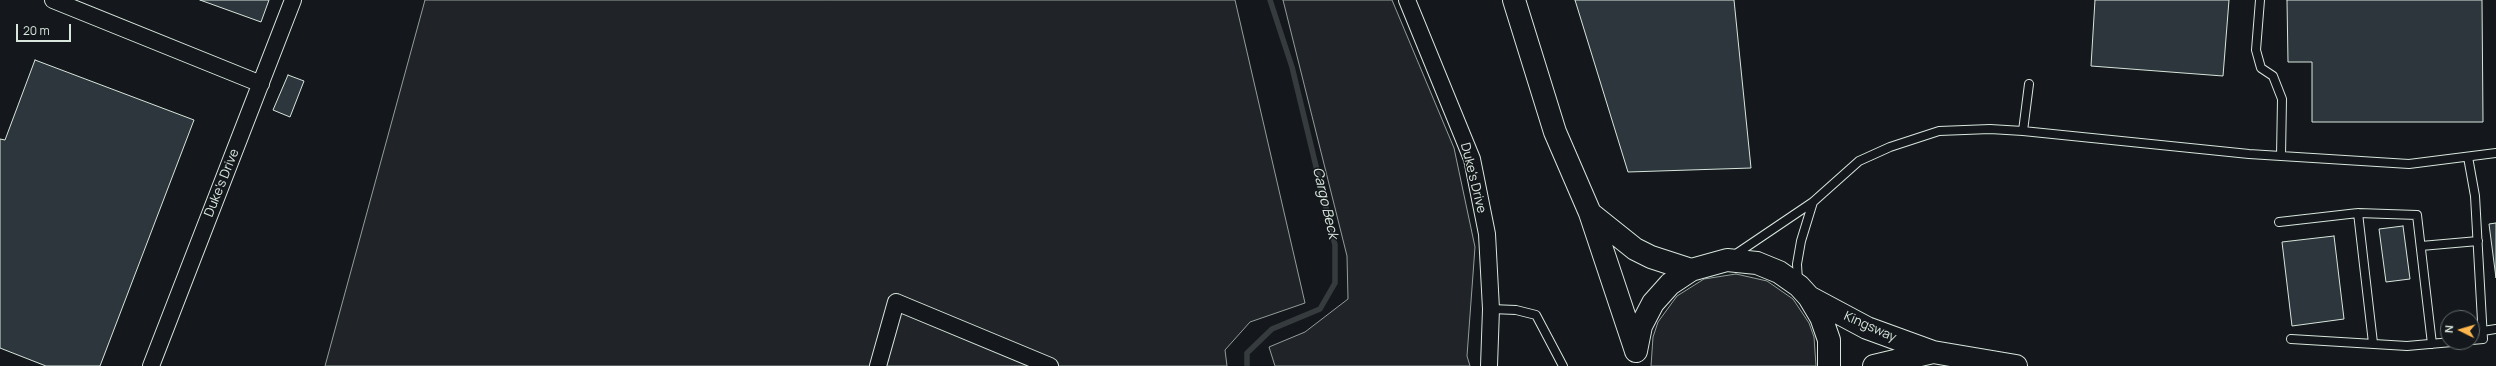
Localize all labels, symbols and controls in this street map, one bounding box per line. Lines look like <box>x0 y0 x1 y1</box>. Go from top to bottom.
scale bar <box>18 16 73 42</box>
text: 20 m <box>23 22 50 39</box>
street label: Duke's Drive <box>1457 141 1489 215</box>
street label: Duke's Drive <box>201 147 243 219</box>
water label: Cargo Beck <box>1309 165 1341 241</box>
street label: Kingsway <box>1841 308 1899 346</box>
north arrow <box>2440 310 2480 350</box>
text: N <box>2441 324 2456 334</box>

